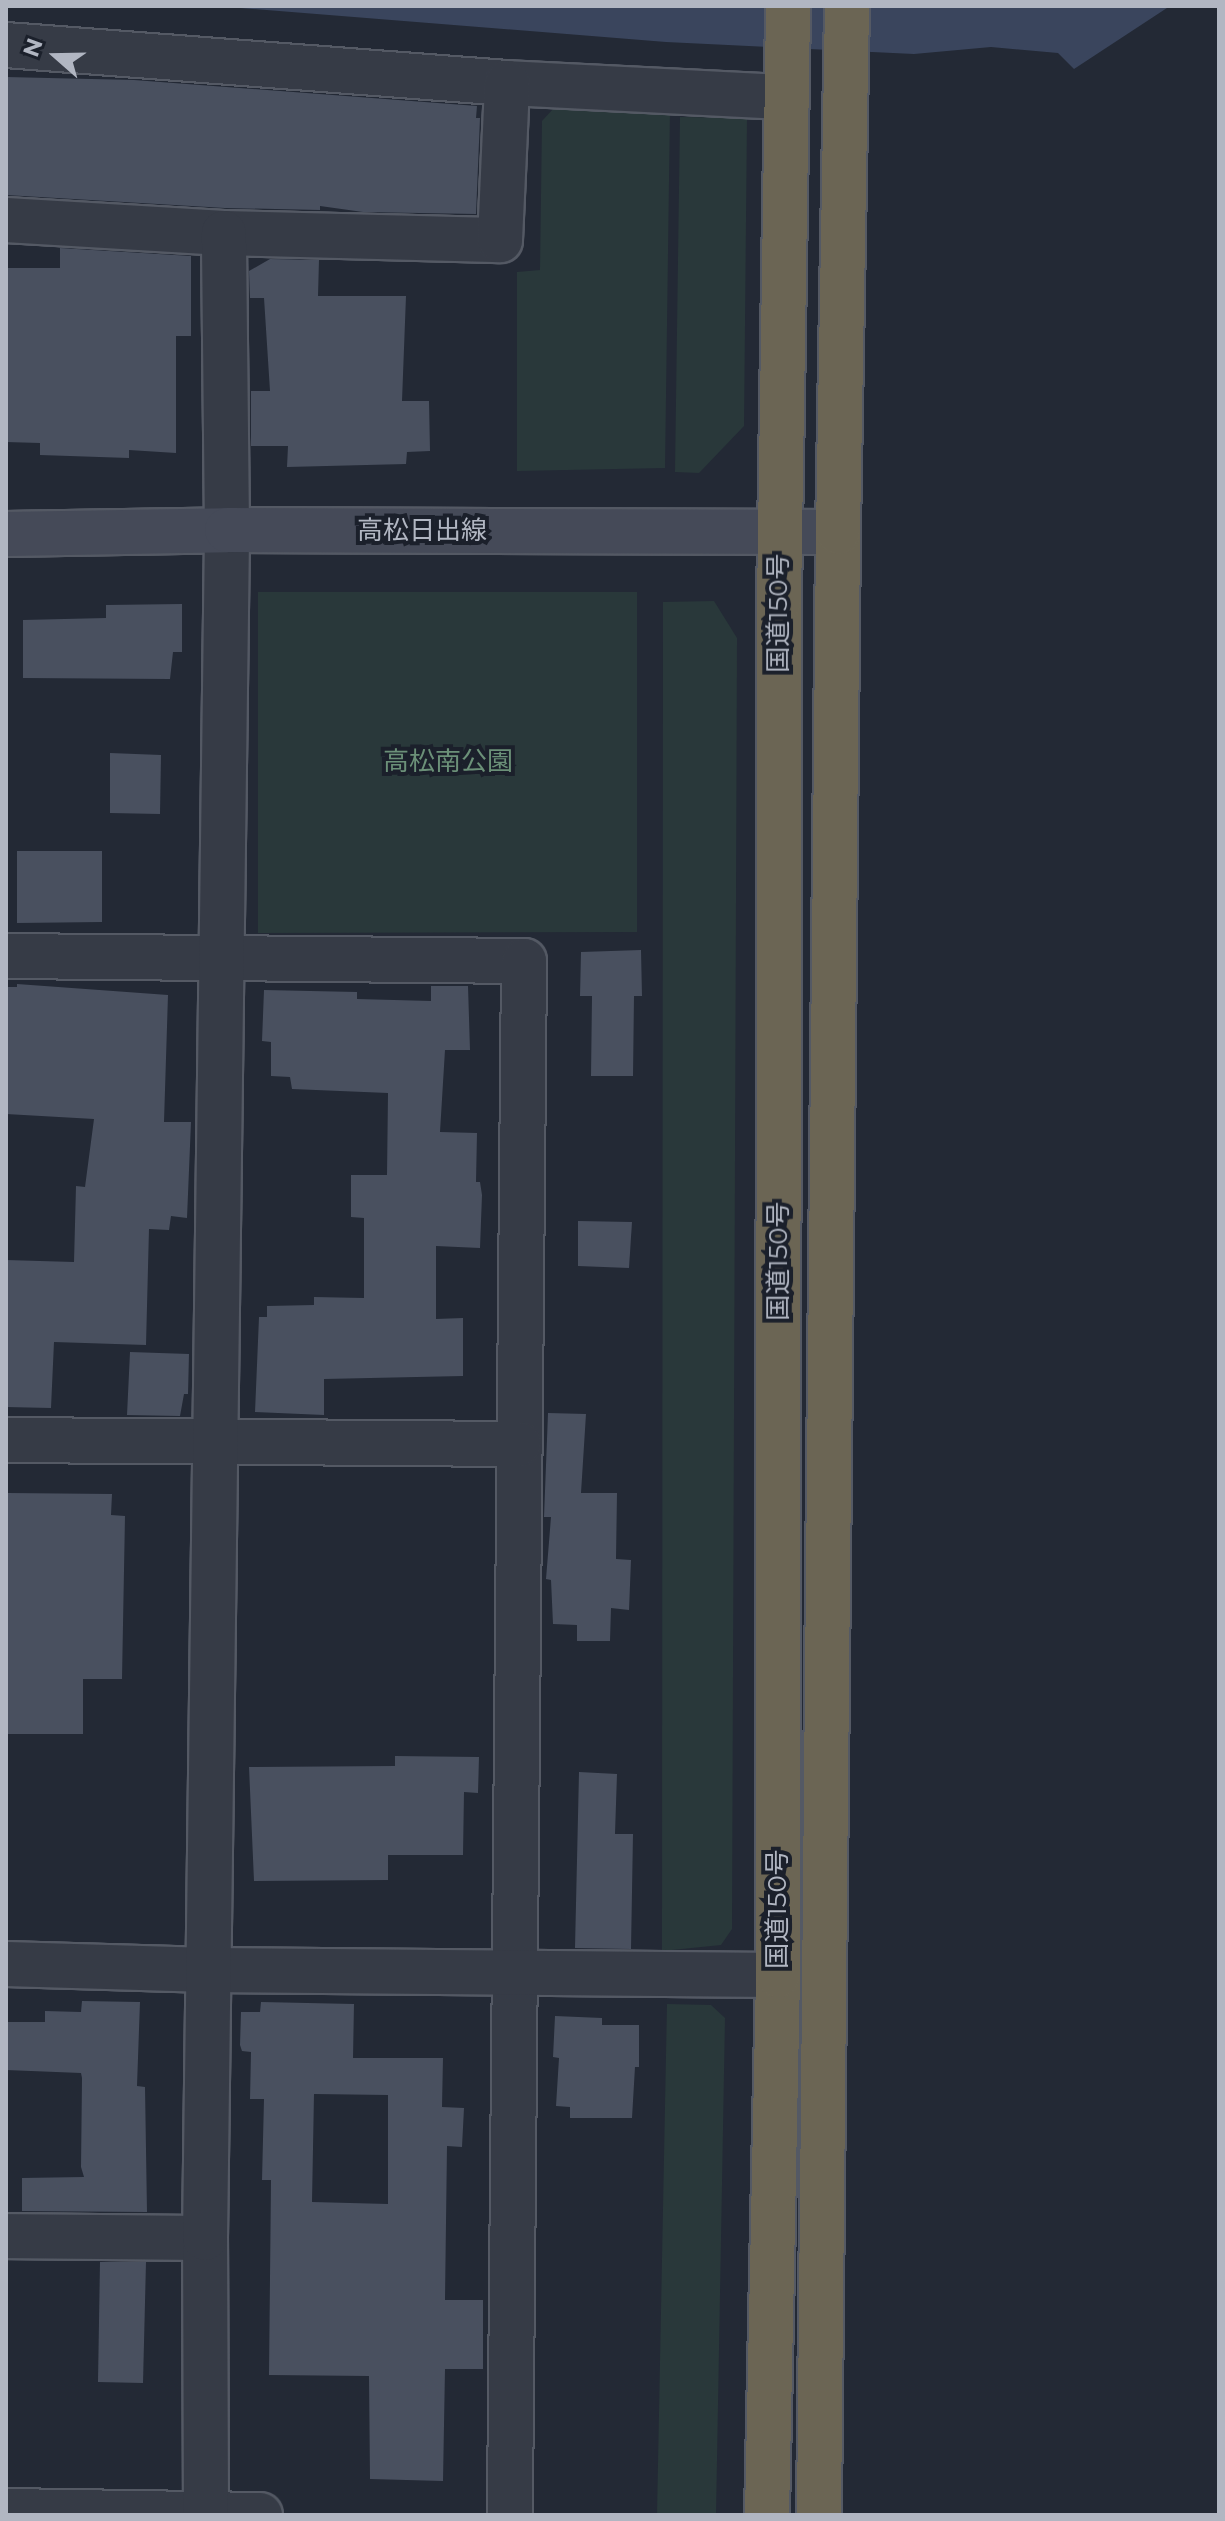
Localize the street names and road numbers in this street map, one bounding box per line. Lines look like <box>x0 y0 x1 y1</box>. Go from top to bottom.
street label: 高松日出線 <box>357 515 487 547</box>
street label: 国道150号 <box>763 553 795 673</box>
street label: 国道150号 <box>763 1201 795 1321</box>
street label: 国道150号 <box>762 1849 794 1969</box>

